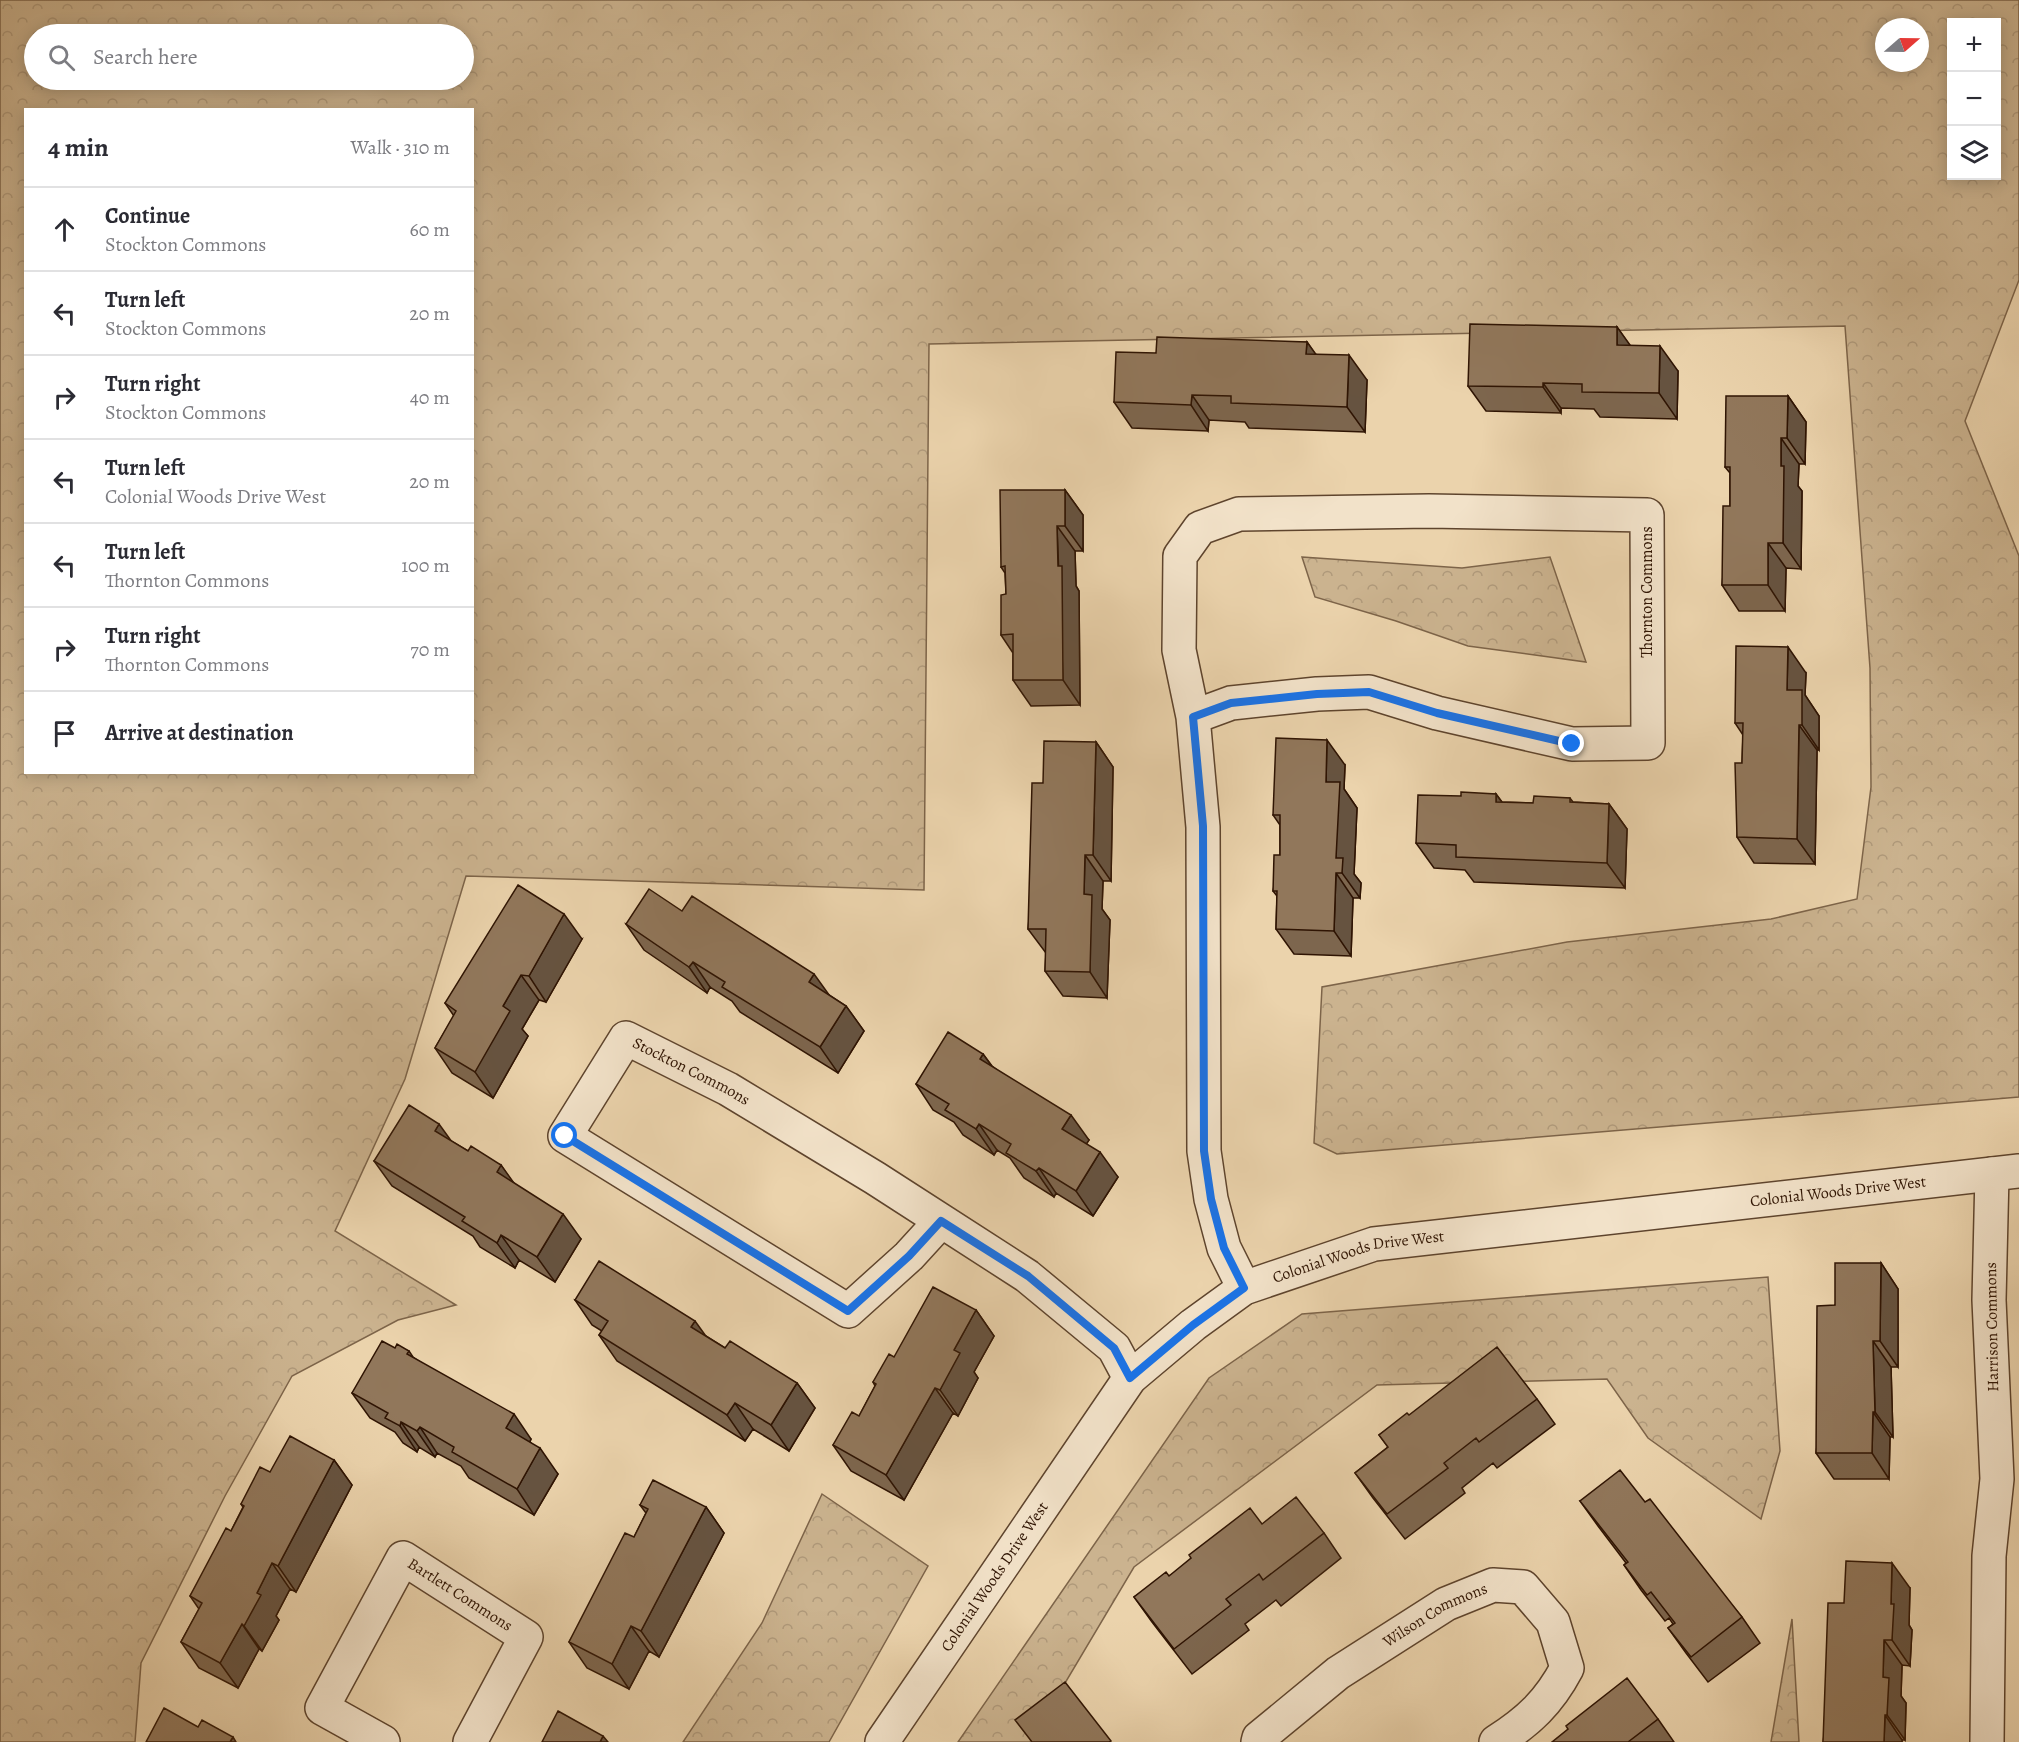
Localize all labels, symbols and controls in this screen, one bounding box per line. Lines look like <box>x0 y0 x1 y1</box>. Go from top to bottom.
north arrow <box>1875 18 1929 72</box>
map controls <box>1947 18 2001 180</box>
button: + <box>1947 18 2001 72</box>
search box <box>24 24 474 90</box>
icon: search <box>45 41 78 74</box>
text: Search here <box>93 42 198 72</box>
button: − <box>1947 72 2001 126</box>
button: layers <box>1947 126 2001 180</box>
text: 4 min <box>48 130 109 165</box>
text: Walk · 310 m <box>351 134 450 161</box>
text: Continue <box>105 201 190 231</box>
icon: ahead <box>48 213 81 246</box>
text: 60 m <box>410 216 450 243</box>
text: Stockton Commons <box>105 231 266 258</box>
text: Turn left <box>105 285 185 315</box>
icon: left <box>48 297 81 330</box>
text: 20 m <box>409 300 450 327</box>
text: Stockton Commons <box>105 315 266 342</box>
text: Turn right <box>105 369 201 399</box>
icon: right <box>48 381 81 414</box>
text: 40 m <box>410 384 450 411</box>
text: Stockton Commons <box>105 399 266 426</box>
text: Turn left <box>105 453 185 483</box>
icon: left <box>48 465 81 498</box>
text: 20 m <box>409 468 450 495</box>
text: Colonial Woods Drive West <box>105 483 326 510</box>
street label: Thornton Commons <box>1636 526 1658 658</box>
text: Turn left <box>105 537 185 567</box>
icon: left <box>48 549 81 582</box>
text: 100 m <box>401 552 450 579</box>
text: Thornton Commons <box>105 567 269 594</box>
text: Turn right <box>105 621 201 651</box>
icon: right <box>48 633 81 666</box>
text: 70 m <box>410 636 450 663</box>
text: Thornton Commons <box>105 651 269 678</box>
icon: arrive <box>48 717 81 750</box>
text: Arrive at destination <box>105 718 294 748</box>
route end <box>1558 730 1584 756</box>
street label: Stockton Commons <box>629 1032 754 1111</box>
route start <box>551 1122 577 1148</box>
street label: Colonial Woods Drive West <box>1749 1171 1927 1212</box>
street label: Colonial Woods Drive West <box>1270 1225 1445 1289</box>
street label: Harrison Commons <box>1980 1262 2004 1392</box>
street label: Colonial Woods Drive West <box>936 1497 1054 1656</box>
street label: Bartlett Commons <box>403 1553 517 1636</box>
street label: Wilson Commons <box>1378 1577 1491 1653</box>

